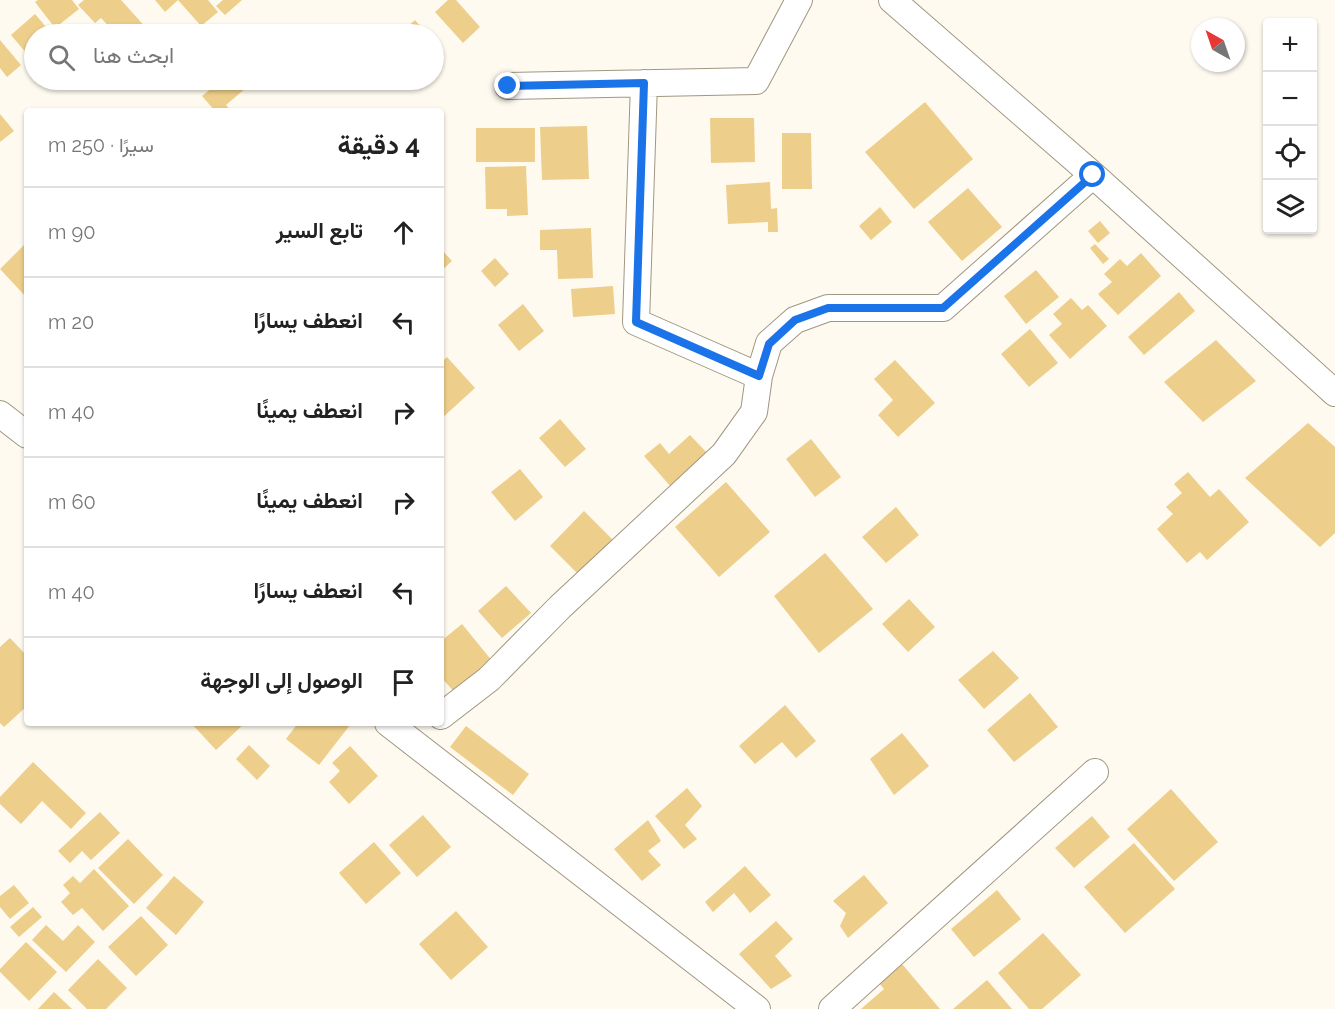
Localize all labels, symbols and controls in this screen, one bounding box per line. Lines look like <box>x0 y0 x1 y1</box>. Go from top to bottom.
north arrow <box>1191 18 1245 72</box>
map controls <box>1263 18 1317 234</box>
button: + <box>1263 18 1317 72</box>
search box <box>24 24 444 90</box>
icon: search <box>45 41 78 74</box>
text: ابحث هنا <box>93 42 174 68</box>
route end <box>494 72 520 98</box>
button: − <box>1263 72 1317 126</box>
button: locate <box>1263 126 1317 180</box>
text: 4 دقيقة <box>338 130 420 160</box>
text: سيرًا · 250 m <box>48 133 154 157</box>
route start <box>1079 161 1105 187</box>
button: layers <box>1263 180 1317 234</box>
icon: ahead <box>387 216 420 249</box>
text: تابع السير <box>276 217 363 243</box>
text: 90 m <box>48 220 95 244</box>
icon: left <box>387 306 420 339</box>
text: انعطف يسارًا <box>254 307 363 333</box>
text: 20 m <box>48 310 94 334</box>
icon: right <box>387 396 420 429</box>
text: انعطف يمينًا <box>256 397 363 423</box>
text: 40 m <box>48 400 95 424</box>
icon: right <box>387 486 420 519</box>
text: انعطف يمينًا <box>256 487 363 513</box>
text: 60 m <box>48 490 96 514</box>
icon: left <box>387 576 420 609</box>
text: انعطف يسارًا <box>254 577 363 603</box>
text: 40 m <box>48 580 95 604</box>
icon: arrive <box>387 666 420 699</box>
text: الوصول إلى الوجهة <box>200 667 363 693</box>

